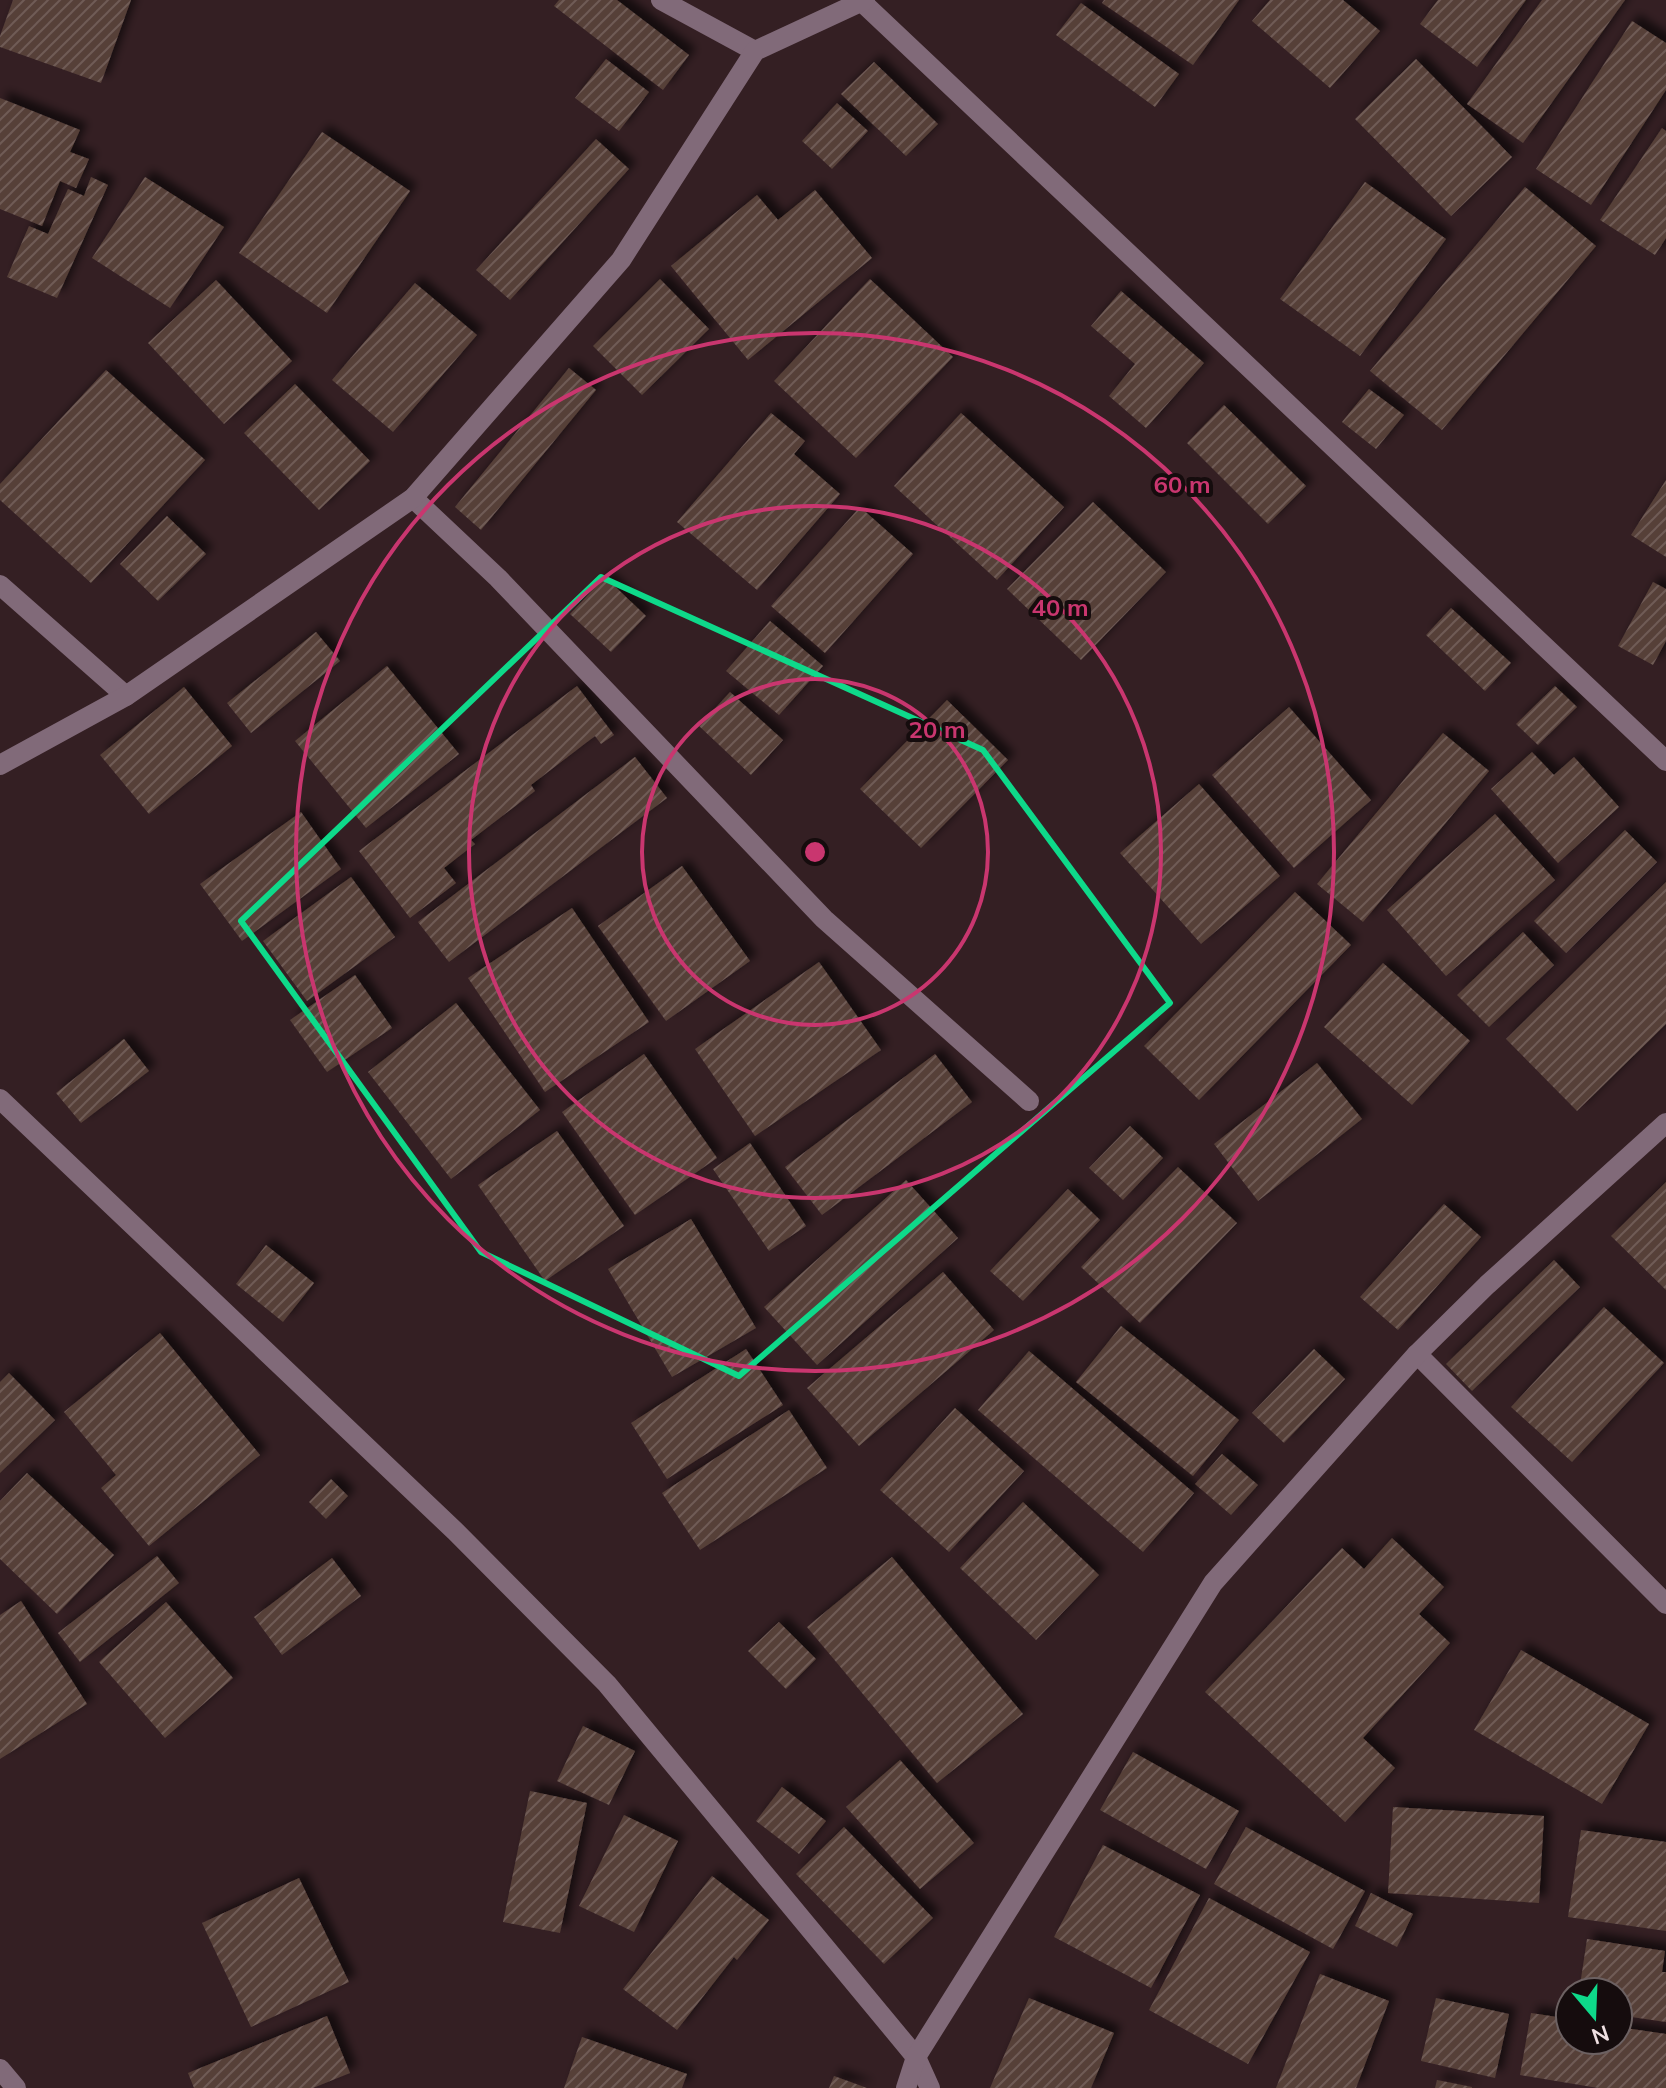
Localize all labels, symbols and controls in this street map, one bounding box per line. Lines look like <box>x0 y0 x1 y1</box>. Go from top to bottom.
text: 60 m <box>1154 469 1210 499</box>
text: 40 m <box>1032 592 1088 622</box>
text: 20 m <box>909 714 965 744</box>
centre of rings <box>801 838 829 866</box>
north arrow <box>1554 1976 1634 2056</box>
text: N <box>1588 2019 1613 2051</box>

